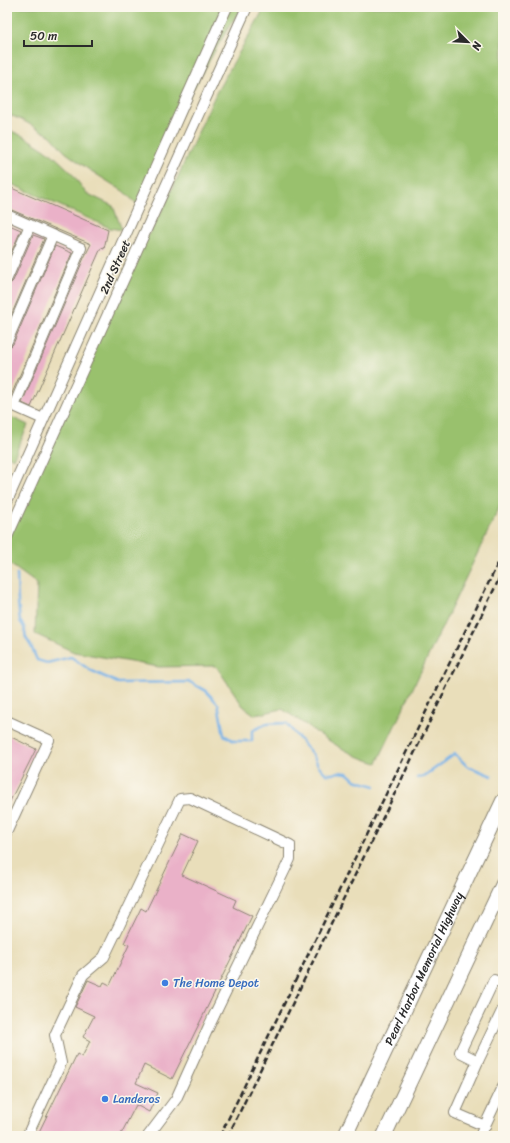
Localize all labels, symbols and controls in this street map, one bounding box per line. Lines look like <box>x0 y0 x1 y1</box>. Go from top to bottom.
scale bar <box>24 22 92 48</box>
north arrow <box>448 22 488 62</box>
text: 50 m <box>30 25 57 47</box>
text: N <box>466 38 487 54</box>
street label: 2nd Street <box>93 236 137 298</box>
street label: Pearl Harbor Memorial Highway <box>378 887 470 1049</box>
place label: The Home Depot <box>173 972 259 994</box>
marker: The Home Depot <box>160 978 170 988</box>
place label: Landeros <box>113 1088 160 1110</box>
marker: Landeros <box>100 1094 110 1104</box>

